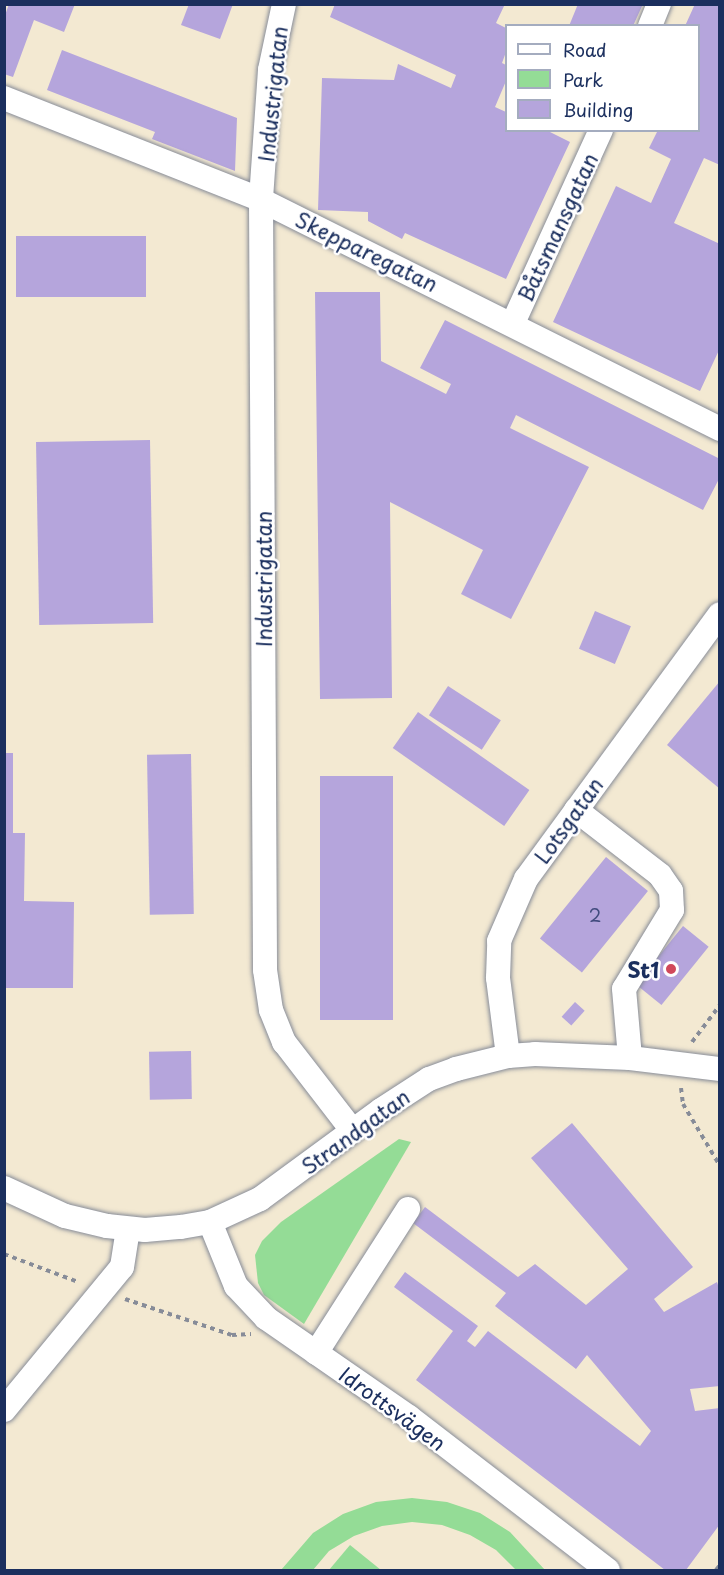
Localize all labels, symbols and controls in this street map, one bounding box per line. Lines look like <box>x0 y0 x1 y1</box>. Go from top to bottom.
legend <box>505 24 700 132</box>
street label: Industrigatan <box>252 25 292 163</box>
text: Road <box>563 36 607 63</box>
text: Park <box>563 66 603 93</box>
text: Building <box>563 96 633 123</box>
street label: Båtsmansgatan <box>512 149 602 305</box>
street label: Skepparegatan <box>292 206 442 296</box>
street label: Industrigatan <box>250 511 276 647</box>
street label: Lotsgatan <box>528 772 608 868</box>
house number: 2 <box>589 904 601 926</box>
place label: St1 <box>627 956 659 982</box>
marker: St1 <box>664 962 678 976</box>
street label: Strandgatan <box>296 1083 414 1179</box>
street label: Idrottsvägen <box>335 1361 451 1455</box>

